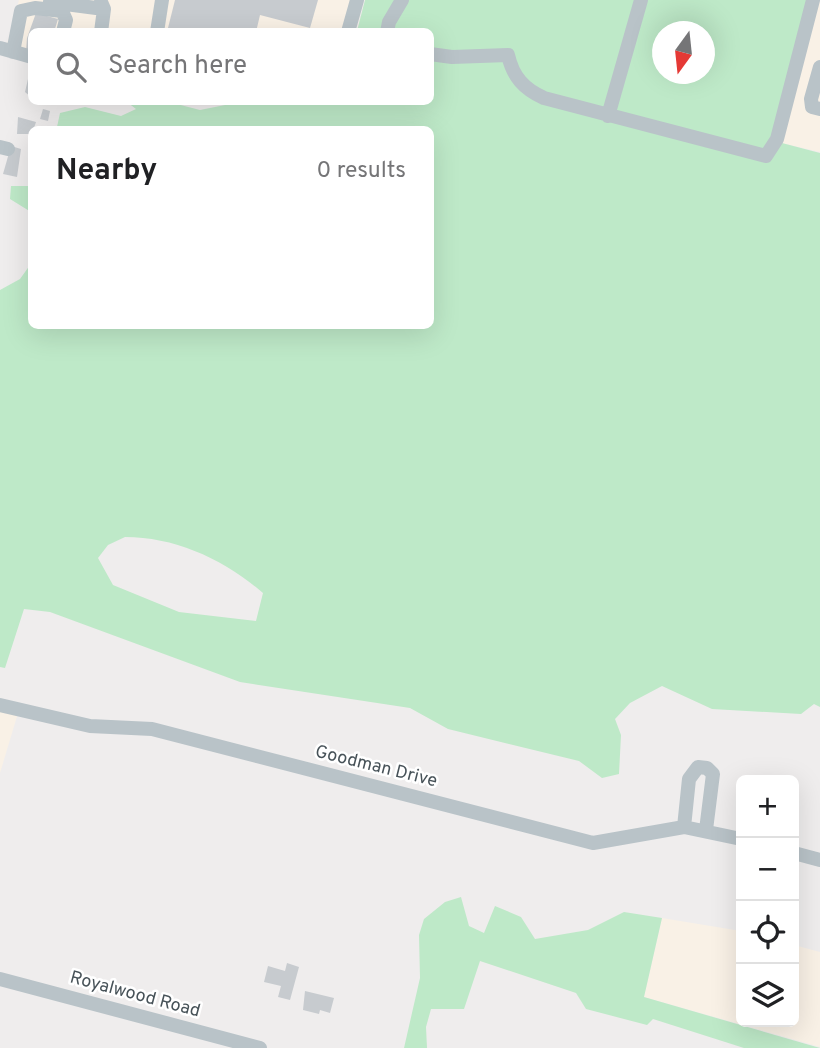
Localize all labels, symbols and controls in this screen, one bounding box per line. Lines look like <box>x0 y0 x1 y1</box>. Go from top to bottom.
north arrow <box>652 21 715 84</box>
search box <box>28 28 434 105</box>
icon: search <box>52 48 90 86</box>
text: Search here <box>108 50 247 83</box>
text: Nearby <box>56 153 157 190</box>
text: 0 results <box>317 157 406 186</box>
street label: Goodman Drive <box>312 741 440 793</box>
map controls <box>736 775 799 1027</box>
button: + <box>736 775 799 838</box>
button: − <box>736 838 799 901</box>
button: locate <box>736 901 799 964</box>
button: layers <box>736 964 799 1027</box>
street label: Royalwood Road <box>67 967 203 1023</box>

